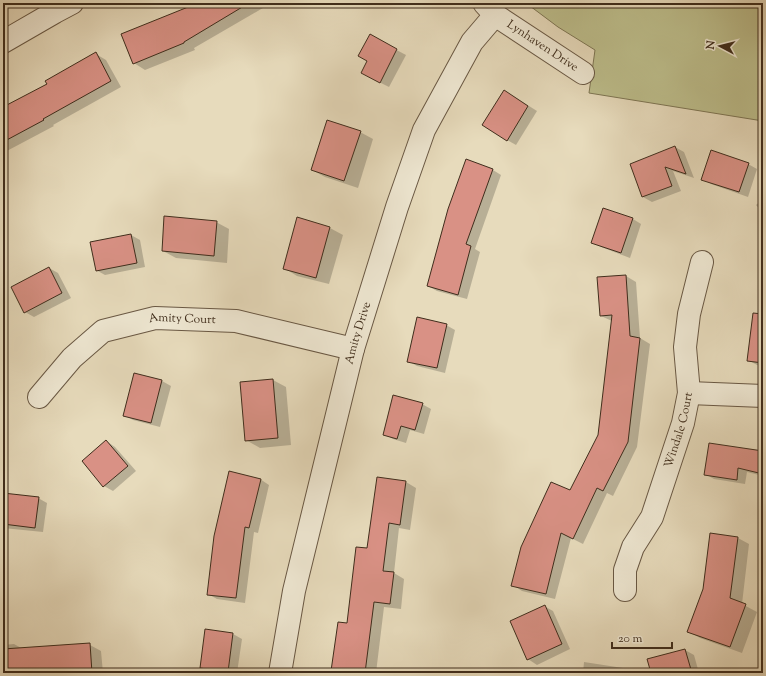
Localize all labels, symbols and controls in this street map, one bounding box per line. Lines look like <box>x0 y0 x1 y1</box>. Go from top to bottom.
street label: Lynhaven Drive <box>503 16 582 77</box>
north arrow <box>700 26 740 66</box>
text: N <box>702 39 720 51</box>
street label: Amity Drive <box>341 299 376 366</box>
street label: Amity Court <box>147 308 216 329</box>
street label: Windale Court <box>660 391 698 470</box>
scale bar <box>612 624 672 650</box>
text: 20 m <box>618 630 643 648</box>

